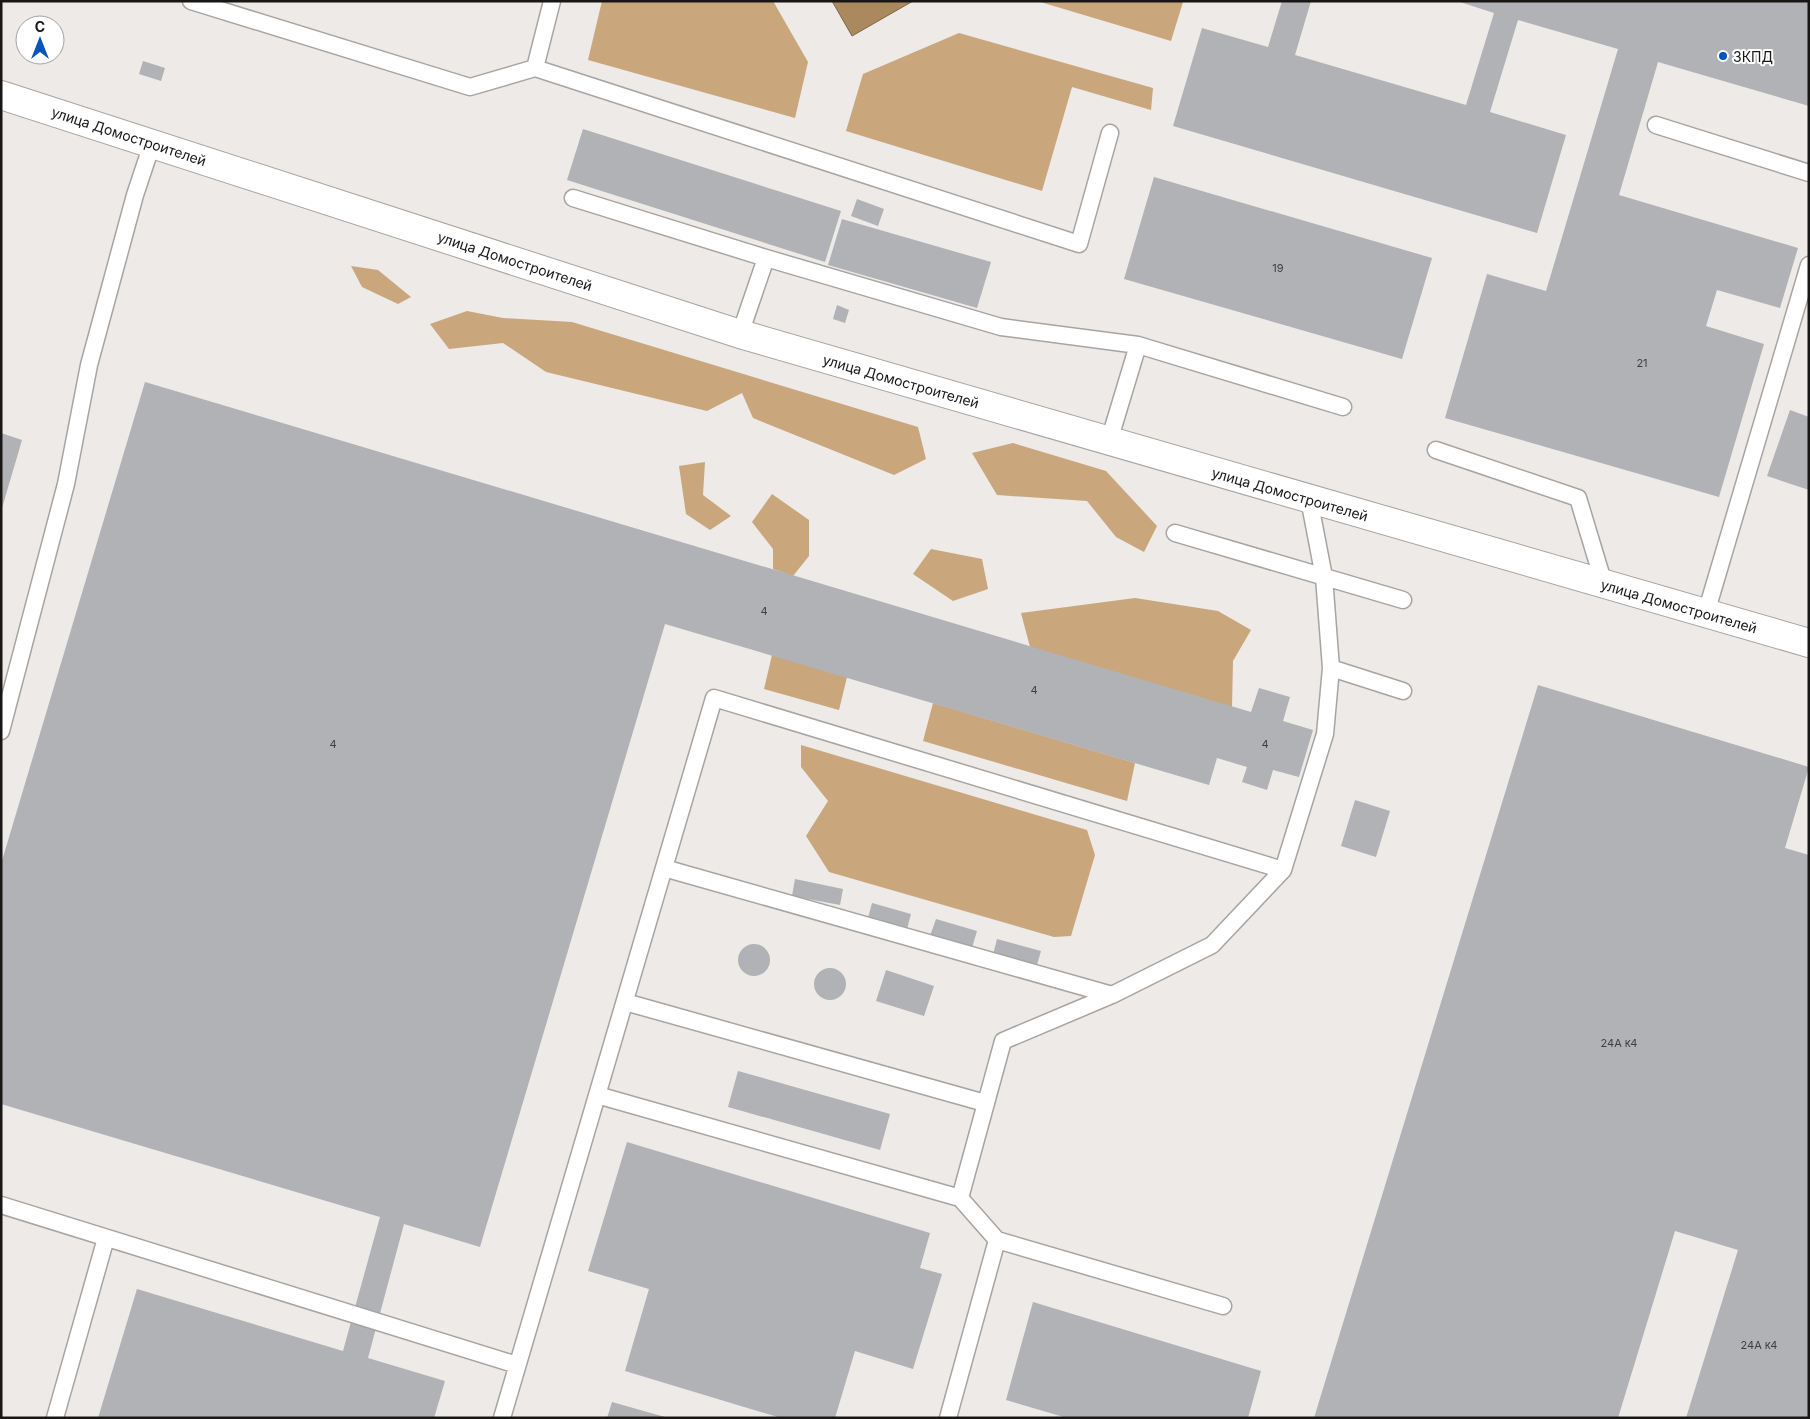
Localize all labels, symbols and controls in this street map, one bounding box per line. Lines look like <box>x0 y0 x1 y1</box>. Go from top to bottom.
north arrow <box>15 15 65 65</box>
text: С <box>35 18 45 35</box>
place label: ЗКПД <box>1733 48 1773 65</box>
marker: ЗКПД <box>1717 50 1729 62</box>
street label: улица Домостроителей <box>49 103 209 169</box>
street label: улица Домостроителей <box>435 228 595 294</box>
house number: 19 <box>1272 261 1284 275</box>
street label: улица Домостроителей <box>821 351 981 411</box>
house number: 21 <box>1636 356 1648 370</box>
street label: улица Домостроителей <box>1210 464 1370 524</box>
street label: улица Домостроителей <box>1599 576 1759 636</box>
house number: 4 <box>760 604 768 618</box>
house number: 4 <box>1030 683 1038 697</box>
house number: 4 <box>329 737 337 751</box>
house number: 4 <box>1261 737 1269 751</box>
house number: 24А к4 <box>1601 1036 1637 1050</box>
house number: 24А к4 <box>1741 1338 1777 1352</box>

